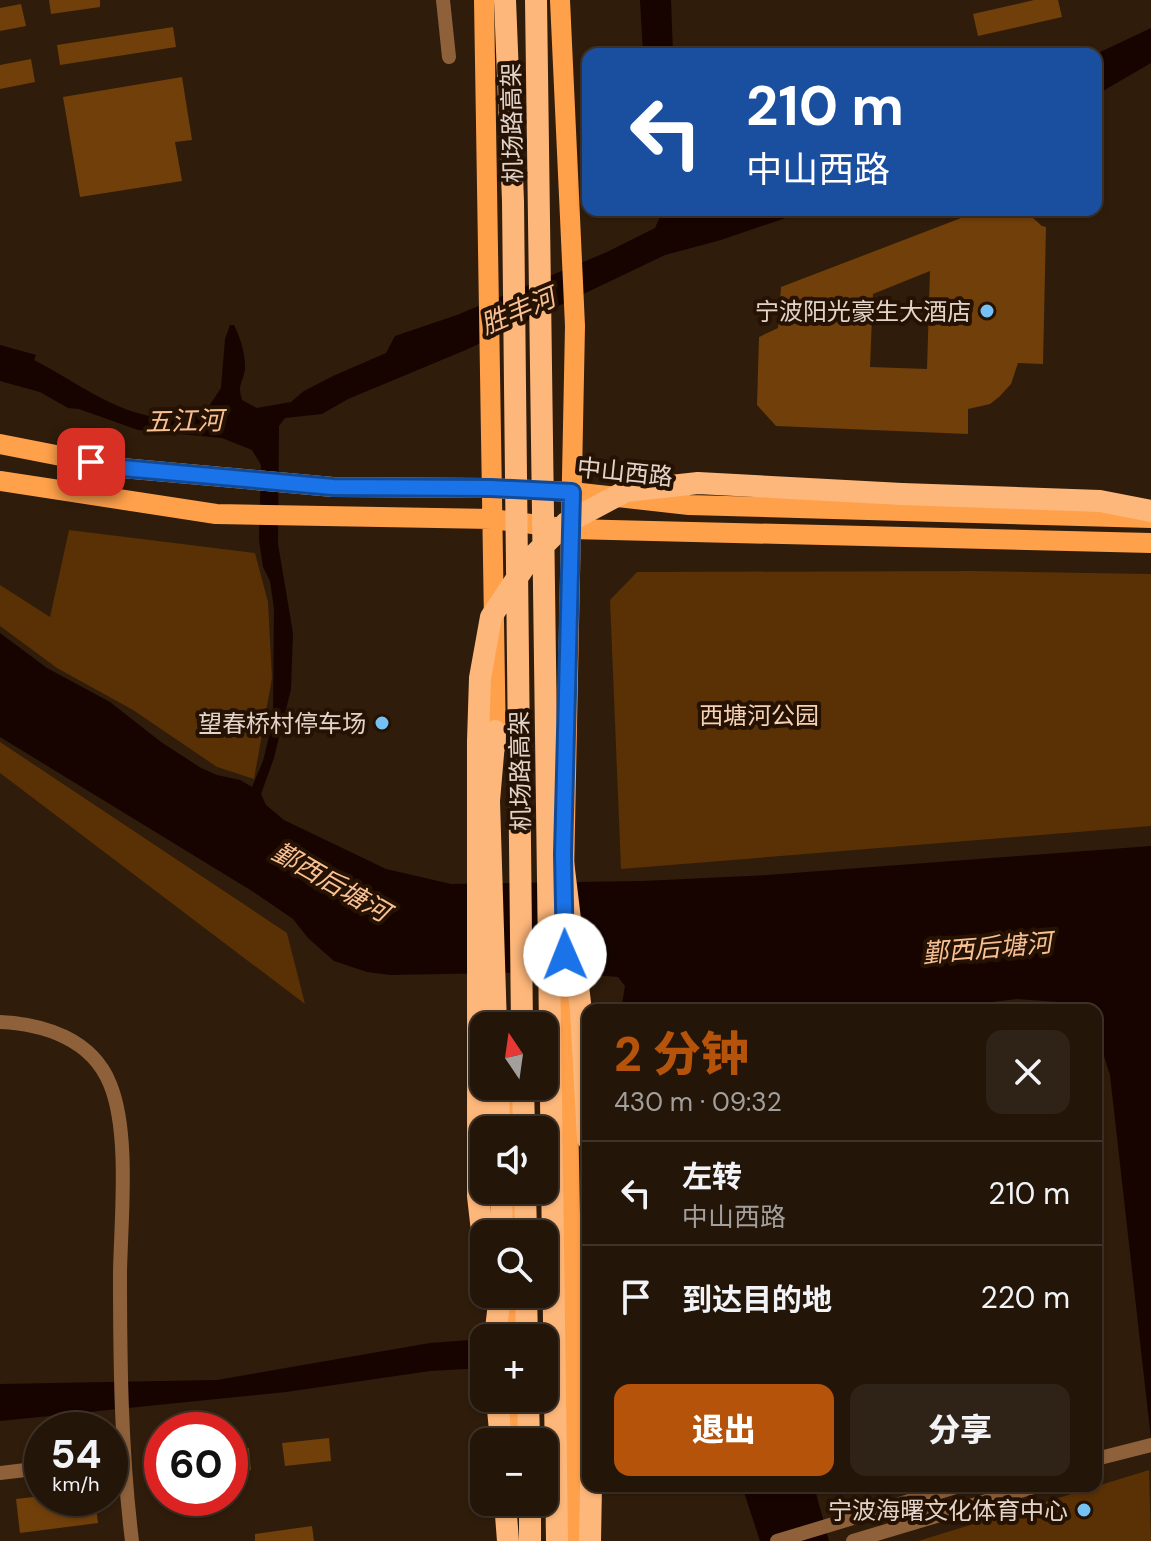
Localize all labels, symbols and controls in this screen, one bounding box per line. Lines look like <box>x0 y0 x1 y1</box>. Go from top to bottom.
street label: 机场路高架 <box>495 63 529 183</box>
text: 210 m <box>746 69 904 142</box>
icon: left <box>614 80 718 184</box>
text: 中山西路 <box>746 146 890 193</box>
water label: 胜丰河 <box>475 278 565 342</box>
place label: 宁波阳光豪生大酒店 <box>755 296 971 327</box>
marker: 宁波阳光豪生大酒店 <box>978 302 996 320</box>
water label: 五江河 <box>145 403 228 439</box>
pin <box>57 428 125 496</box>
icon: arrive <box>69 440 113 484</box>
street label: 中山西路 <box>576 452 674 492</box>
park label: 西塘河公园 <box>699 700 819 731</box>
place label: 望春桥村停车场 <box>198 708 366 739</box>
street label: 机场路高架 <box>503 711 537 831</box>
marker: 望春桥村停车场 <box>373 714 391 732</box>
water label: 鄞西后塘河 <box>266 835 400 932</box>
position arrow <box>523 913 607 997</box>
water label: 鄞西后塘河 <box>921 925 1058 971</box>
north arrow <box>470 1012 558 1100</box>
map controls <box>470 1012 558 1516</box>
text: 2 分钟 <box>614 1023 749 1086</box>
button: close <box>986 1030 1070 1114</box>
text: 430 m · 09:32 <box>614 1085 782 1119</box>
button: sound <box>470 1116 558 1204</box>
text: 左转 <box>682 1157 742 1196</box>
icon: left <box>614 1171 658 1215</box>
text: 210 m <box>988 1174 1070 1213</box>
text: 中山西路 <box>682 1200 786 1234</box>
button: search <box>470 1220 558 1308</box>
icon: arrive <box>614 1275 658 1319</box>
text: 220 m <box>981 1278 1070 1317</box>
text: 到达目的地 <box>682 1280 832 1319</box>
button: + <box>470 1324 558 1412</box>
button: 退出 <box>614 1384 834 1476</box>
button: 分享 <box>850 1384 1070 1476</box>
speed limit sign: 60 <box>144 1412 248 1516</box>
text: 54 <box>51 1428 101 1480</box>
button: − <box>470 1428 558 1516</box>
text: km/h <box>52 1471 100 1497</box>
place label: 宁波海曙文化体育中心 <box>828 1495 1068 1526</box>
marker: 宁波海曙文化体育中心 <box>1075 1501 1093 1519</box>

